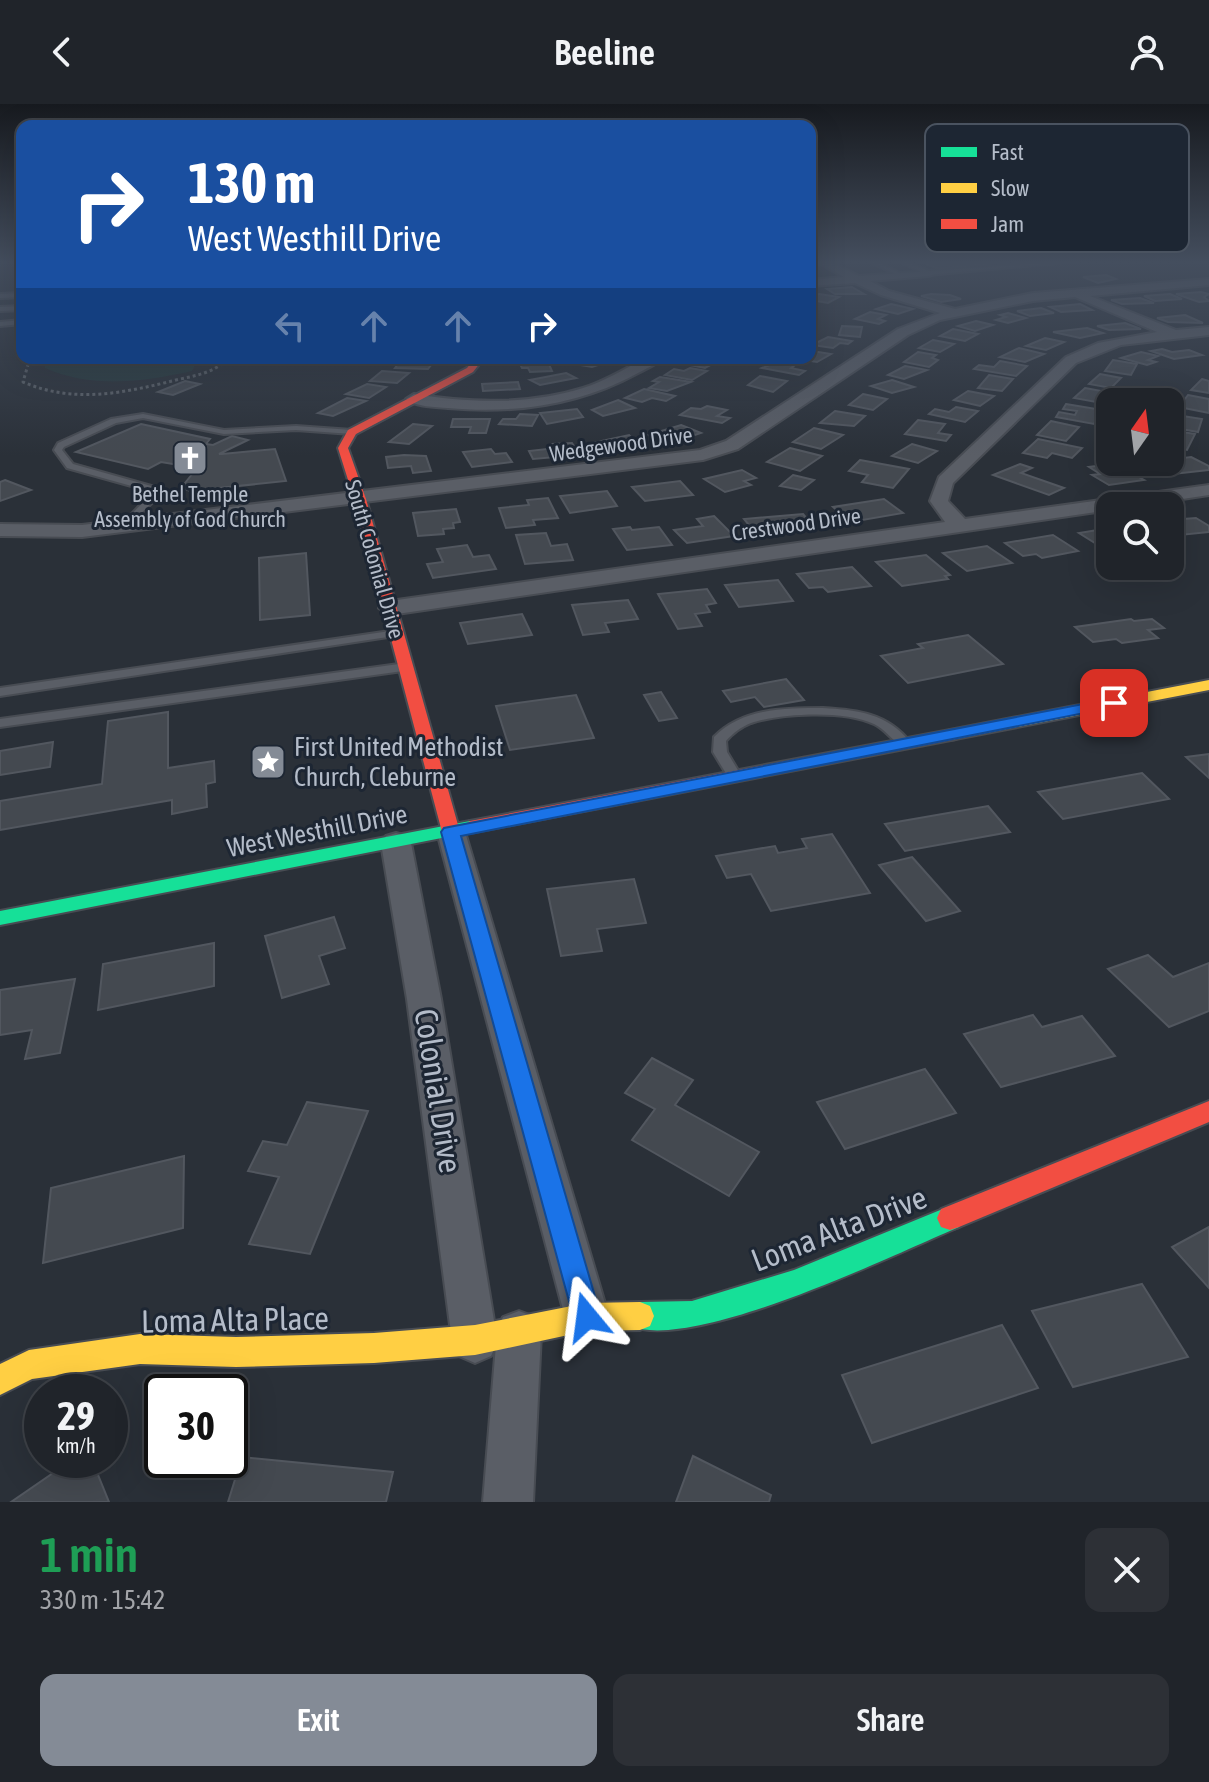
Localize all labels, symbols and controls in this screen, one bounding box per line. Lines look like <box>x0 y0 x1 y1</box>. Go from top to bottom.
icon: back <box>40 30 84 74</box>
icon: person <box>1125 30 1169 74</box>
text: Beeline <box>554 31 655 73</box>
legend <box>925 124 1189 252</box>
text: Fast <box>991 139 1024 165</box>
text: 130 m <box>188 151 315 215</box>
icon: right <box>56 152 160 256</box>
text: Slow <box>991 175 1029 201</box>
text: Jam <box>991 211 1024 237</box>
text: West Westhill Drive <box>188 217 441 259</box>
icon: left <box>268 304 312 348</box>
icon: ahead <box>352 304 396 348</box>
icon: ahead <box>436 304 480 348</box>
icon: right <box>520 304 564 348</box>
north arrow <box>1096 388 1184 476</box>
map controls <box>1096 388 1184 580</box>
street label: Wedgewood Drive <box>548 421 694 467</box>
church icon: Bethel Temple Assembly of God Church <box>171 439 209 477</box>
street label: South Colonial Drive <box>340 477 410 641</box>
place label: Bethel Temple Assembly of God Church <box>94 481 286 532</box>
button: search <box>1096 492 1184 580</box>
street label: Crestwood Drive <box>730 502 862 546</box>
pin <box>1080 669 1148 737</box>
icon: arrive <box>1092 681 1136 725</box>
place label: First United Methodist Church, Cleburne <box>294 732 504 792</box>
place icon: First United Methodist Church, Cleburne <box>249 743 287 781</box>
street label: West Westhill Drive <box>224 799 410 863</box>
street label: Colonial Drive <box>407 1006 470 1175</box>
street label: Loma Alta Drive <box>746 1178 932 1279</box>
position arrow <box>545 1275 629 1359</box>
street label: Loma Alta Place <box>141 1299 329 1340</box>
speed limit sign: 30 <box>144 1374 248 1478</box>
text: 29 <box>57 1393 95 1438</box>
text: km/h <box>56 1434 96 1457</box>
text: 1 min <box>40 1527 138 1582</box>
button: close <box>1085 1528 1169 1612</box>
text: 330 m · 15:42 <box>40 1585 165 1615</box>
button: Exit <box>40 1674 597 1766</box>
button: Share <box>613 1674 1169 1766</box>

